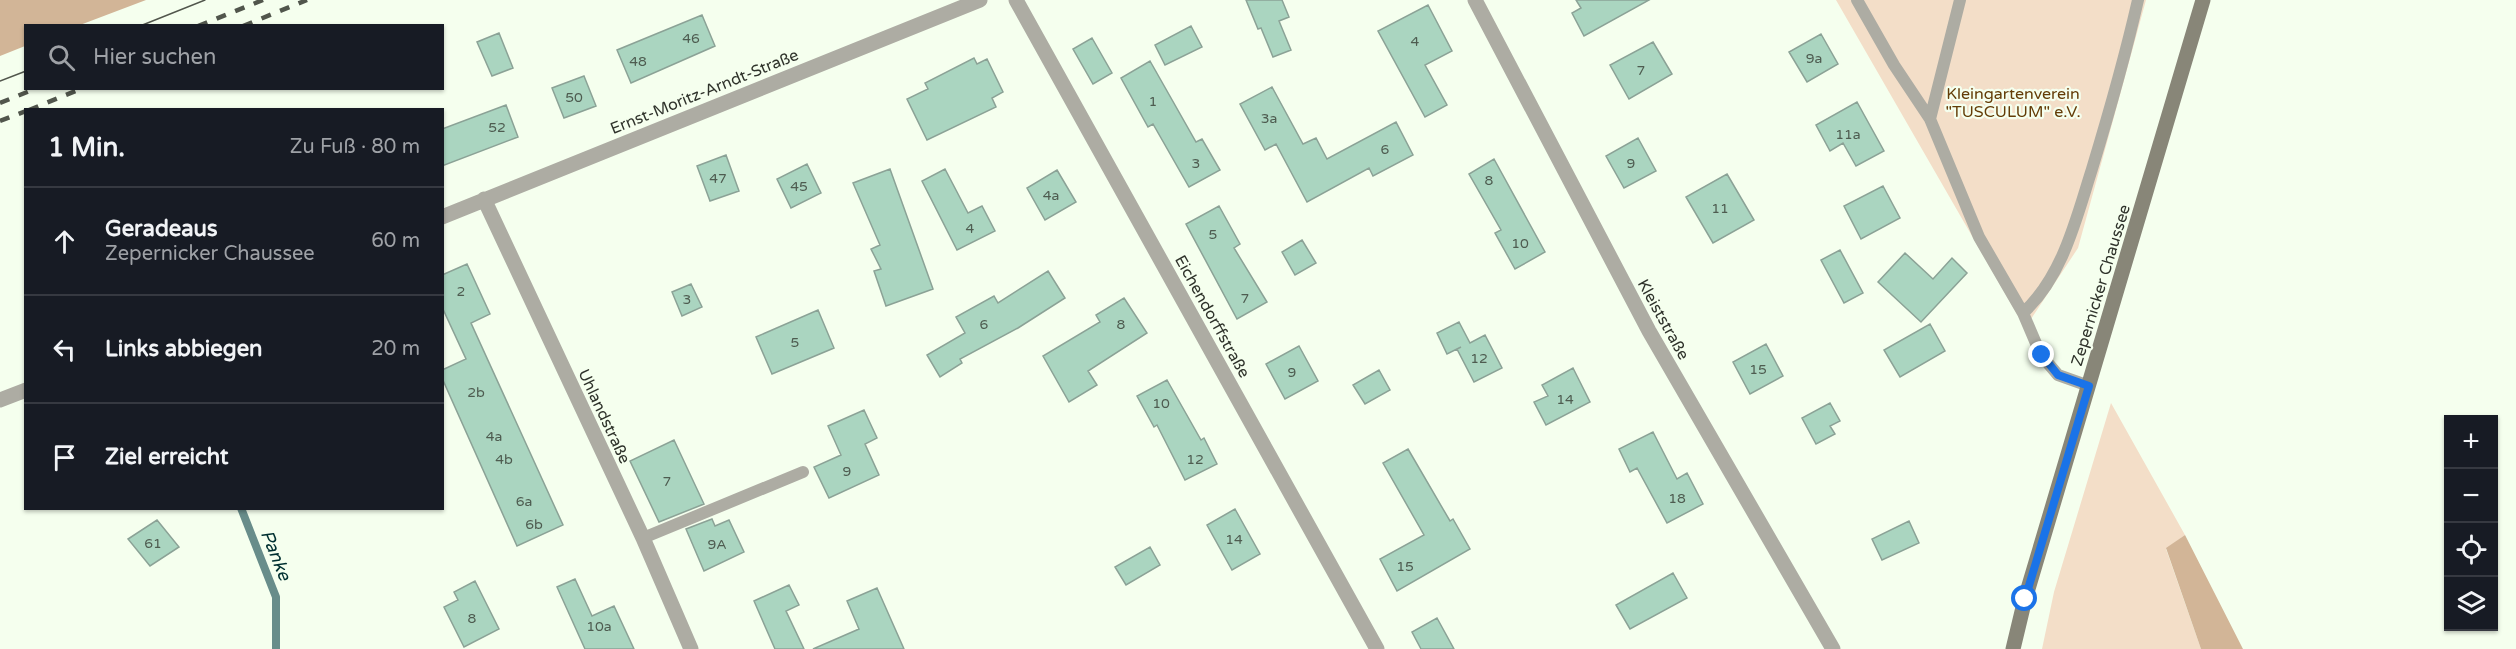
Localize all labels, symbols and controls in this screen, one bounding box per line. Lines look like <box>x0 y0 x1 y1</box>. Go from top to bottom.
search box <box>24 24 444 90</box>
house number: 46 <box>682 30 700 47</box>
house number: 4 <box>1411 33 1420 50</box>
icon: search <box>45 41 78 74</box>
text: Hier suchen <box>93 44 216 70</box>
street label: Ernst-Moritz-Arndt-Straße <box>607 45 801 139</box>
house number: 9a <box>1806 50 1822 67</box>
house number: 48 <box>629 53 647 70</box>
house number: 7 <box>1637 62 1645 79</box>
park label: Kleingartenverein "TUSCULUM" e.V. <box>1945 84 2081 122</box>
house number: 50 <box>565 89 583 106</box>
house number: 1 <box>1149 93 1157 110</box>
house number: 3a <box>1261 110 1277 127</box>
house number: 52 <box>488 119 506 136</box>
house number: 11a <box>1835 126 1861 143</box>
text: 1 Min. <box>48 132 125 163</box>
text: Zu Fuß · 80 m <box>290 135 420 159</box>
house number: 6 <box>1381 141 1390 158</box>
house number: 3 <box>1192 155 1200 172</box>
house number: 9 <box>1627 155 1635 172</box>
house number: 47 <box>709 170 727 187</box>
house number: 8 <box>1485 172 1494 189</box>
house number: 45 <box>790 178 808 195</box>
house number: 4a <box>1043 187 1059 204</box>
house number: 11 <box>1711 200 1729 217</box>
street label: Zepernicker Chaussee <box>2067 202 2135 368</box>
text: Geradeaus <box>105 216 217 242</box>
house number: 4 <box>966 220 975 237</box>
icon: ahead <box>48 225 81 258</box>
house number: 5 <box>1209 226 1217 243</box>
text: 60 m <box>371 229 420 253</box>
house number: 10 <box>1511 235 1529 252</box>
text: Zepernicker Chaussee <box>105 242 315 266</box>
street label: Eichendorffstraße <box>1170 252 1254 381</box>
street label: Kleiststraße <box>1633 276 1693 363</box>
house number: 2 <box>457 283 465 300</box>
house number: 7 <box>1241 290 1249 307</box>
house number: 3 <box>683 291 691 308</box>
house number: 6 <box>980 316 989 333</box>
house number: 8 <box>1117 316 1126 333</box>
icon: left <box>48 333 81 366</box>
house number: 5 <box>791 334 799 351</box>
text: Links abbiegen <box>105 336 263 362</box>
text: 20 m <box>371 337 420 361</box>
route end <box>2028 341 2054 367</box>
house number: 12 <box>1470 350 1488 367</box>
house number: 15 <box>1749 361 1767 378</box>
house number: 9 <box>1288 364 1296 381</box>
street label: Uhlandstraße <box>573 366 635 467</box>
house number: 2b <box>467 384 485 401</box>
house number: 14 <box>1556 391 1574 408</box>
house number: 10 <box>1152 395 1170 412</box>
map controls <box>2444 415 2498 631</box>
button: + <box>2444 415 2498 469</box>
house number: 4a <box>486 428 502 445</box>
icon: arrive <box>48 441 81 474</box>
text: Ziel erreicht <box>105 444 228 470</box>
house number: 4b <box>495 451 513 468</box>
house number: 12 <box>1186 451 1204 468</box>
house number: 9 <box>843 463 851 480</box>
button: − <box>2444 469 2498 523</box>
house number: 7 <box>663 473 671 490</box>
house number: 18 <box>1668 490 1686 507</box>
house number: 6a <box>516 493 532 510</box>
house number: 6b <box>525 516 543 533</box>
button: locate <box>2444 523 2498 577</box>
water label: Panke <box>256 527 296 584</box>
house number: 14 <box>1225 531 1243 548</box>
house number: 61 <box>144 535 162 552</box>
house number: 9A <box>707 536 727 553</box>
house number: 15 <box>1396 558 1414 575</box>
button: layers <box>2444 577 2498 631</box>
route start <box>2011 585 2037 611</box>
house number: 8 <box>468 610 477 627</box>
house number: 10a <box>586 618 612 635</box>

